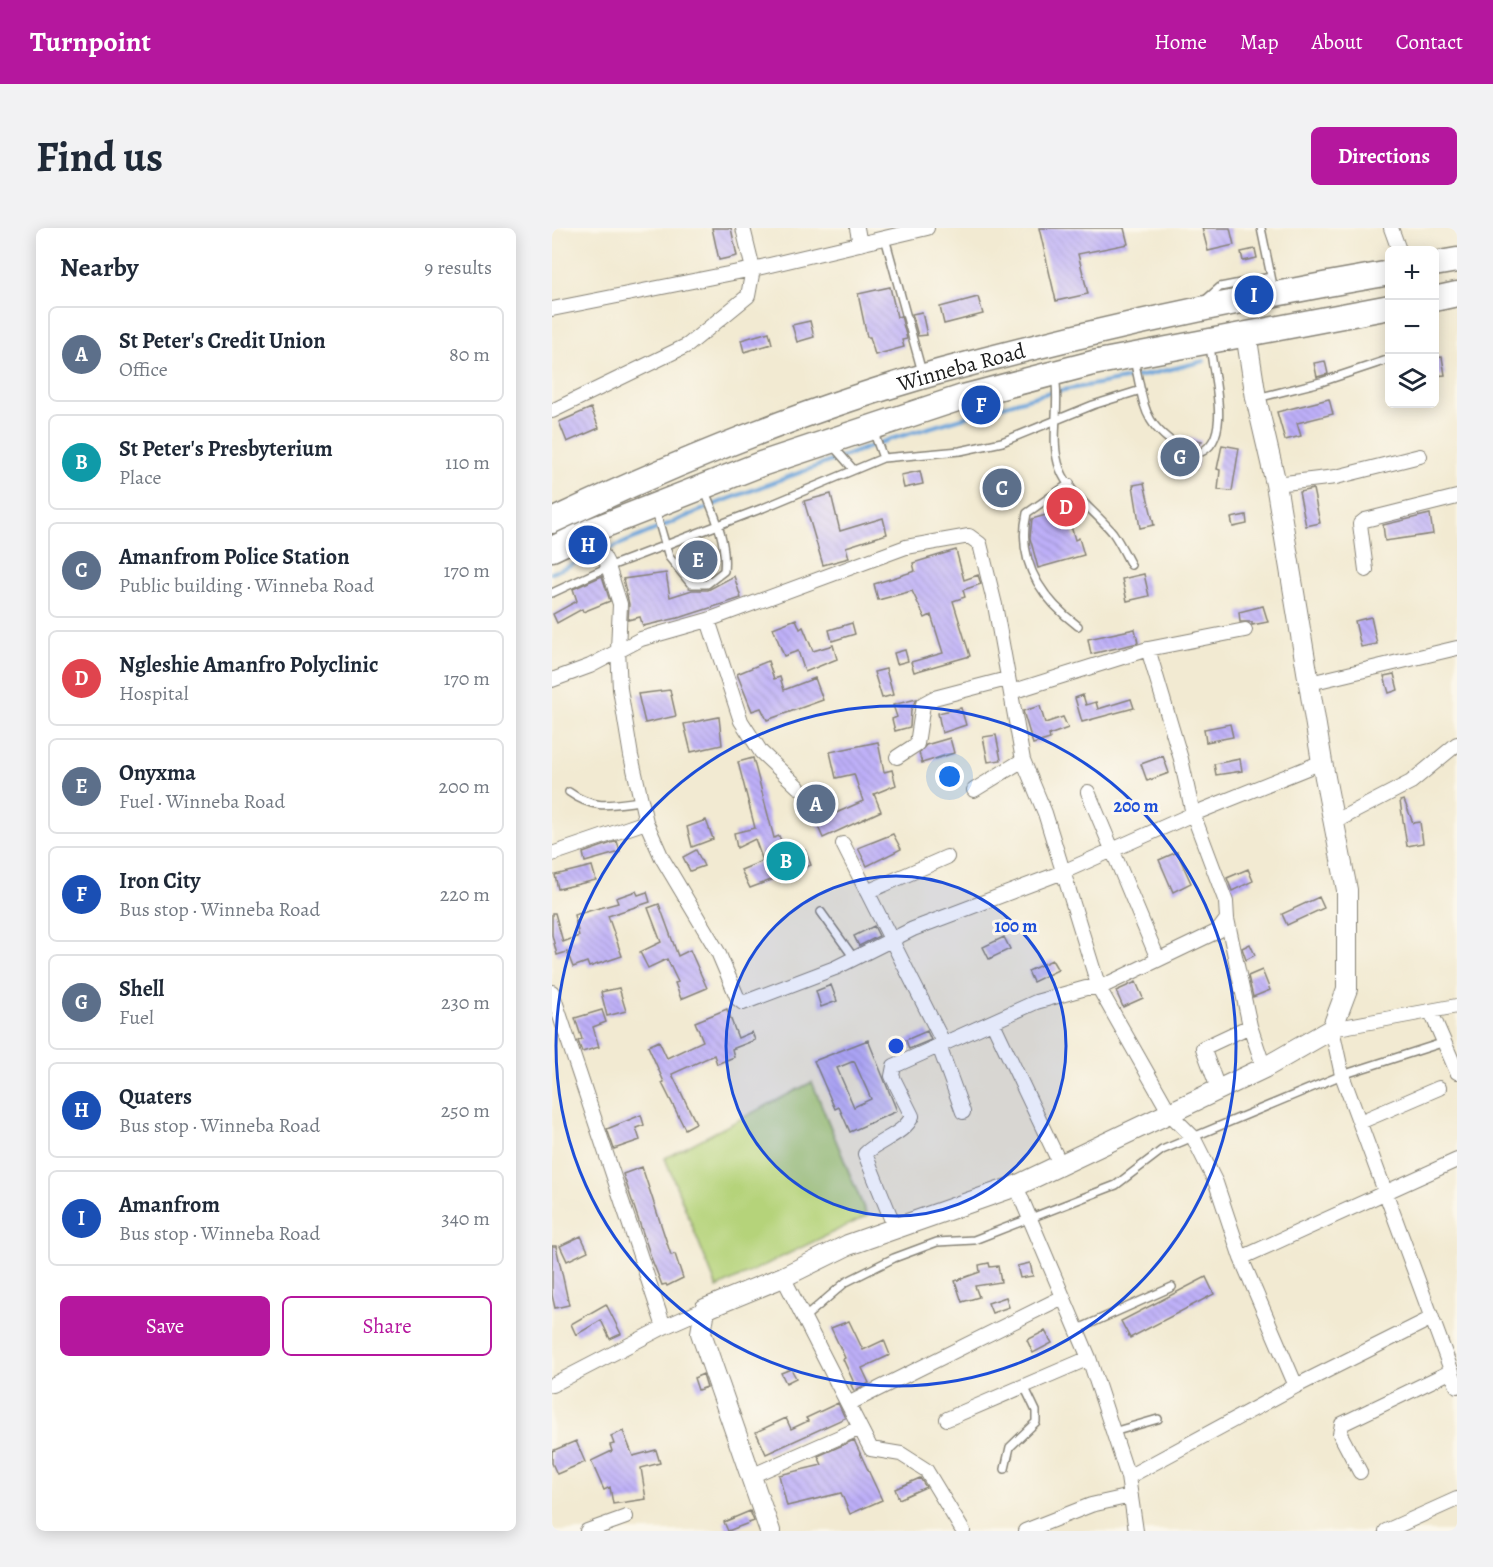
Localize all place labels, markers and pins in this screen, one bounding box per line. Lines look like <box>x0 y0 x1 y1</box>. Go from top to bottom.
pin: I <box>1234 272 1274 318</box>
pin: F <box>962 382 1000 428</box>
pin: G <box>1160 434 1200 480</box>
pin: C <box>982 466 1022 510</box>
pin: D <box>1046 484 1086 530</box>
pin: H <box>568 522 608 568</box>
pin: E <box>678 538 718 582</box>
pin: A <box>796 782 836 826</box>
pin: B <box>766 838 806 884</box>
centre of rings <box>886 1036 906 1056</box>

